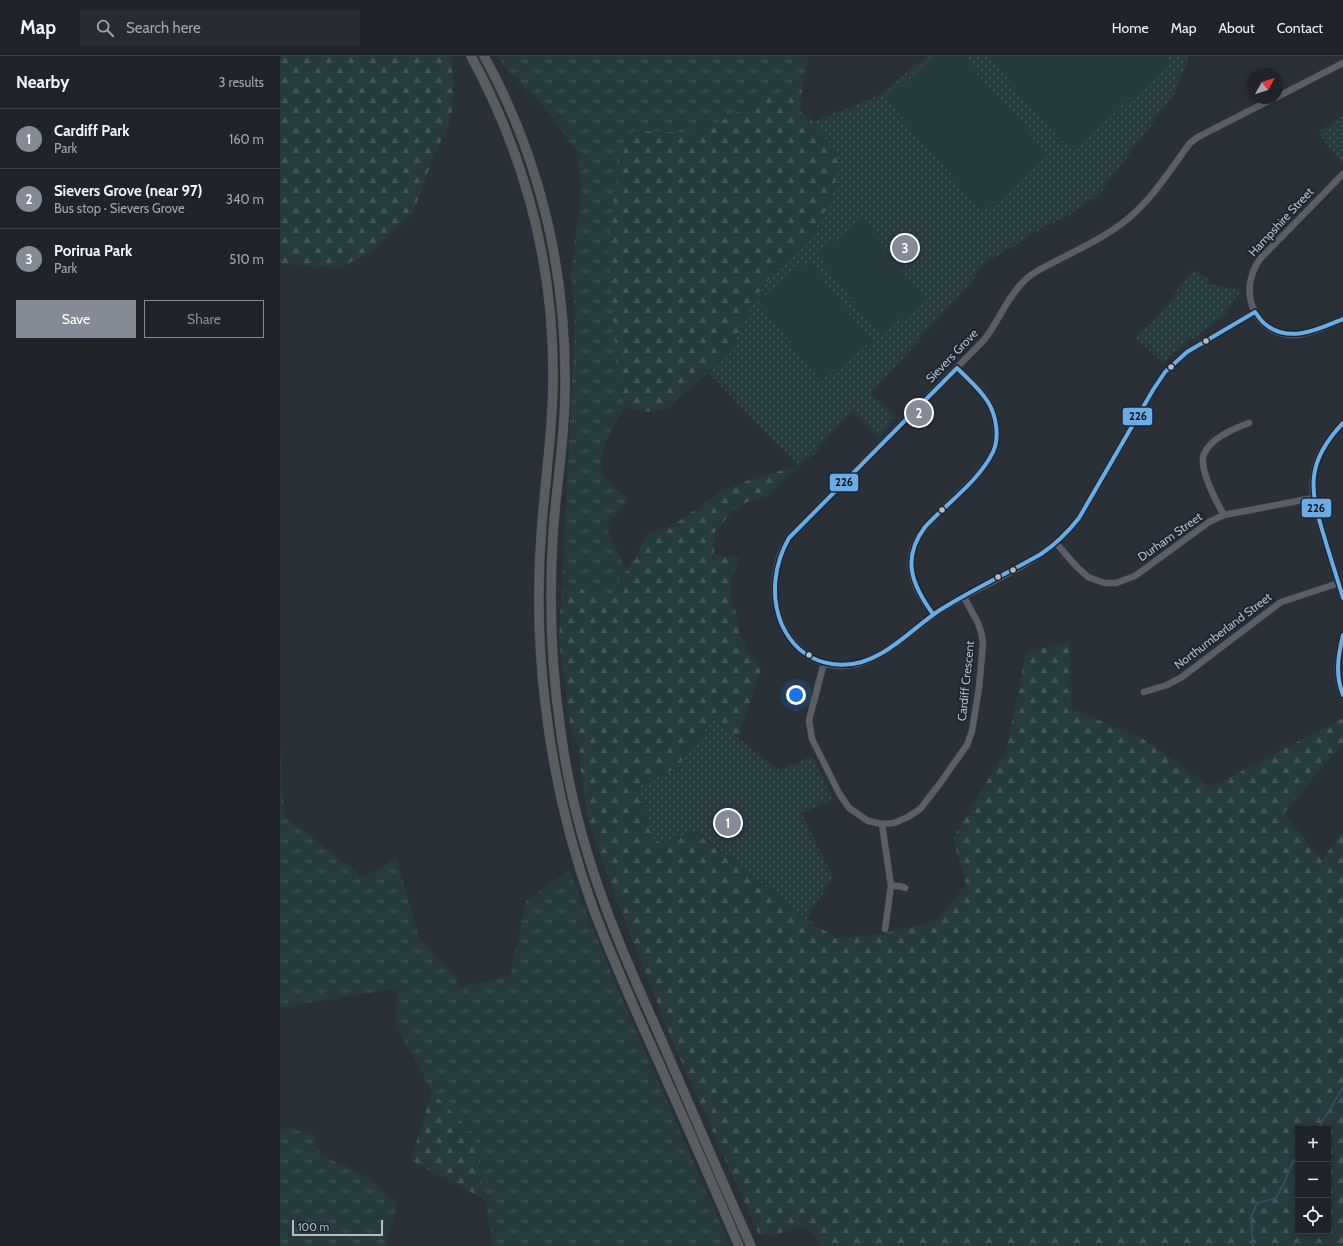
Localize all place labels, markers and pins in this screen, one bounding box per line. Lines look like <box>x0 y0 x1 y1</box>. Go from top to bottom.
pin: 3 <box>892 233 918 263</box>
unlabelled marker <box>1201 336 1211 346</box>
unlabelled marker <box>1166 362 1176 372</box>
pin: 2 <box>906 398 932 428</box>
unlabelled marker <box>937 505 947 515</box>
unlabelled marker <box>1008 565 1018 575</box>
unlabelled marker <box>993 572 1003 582</box>
unlabelled marker <box>804 650 814 660</box>
pin: 1 <box>715 808 741 838</box>

